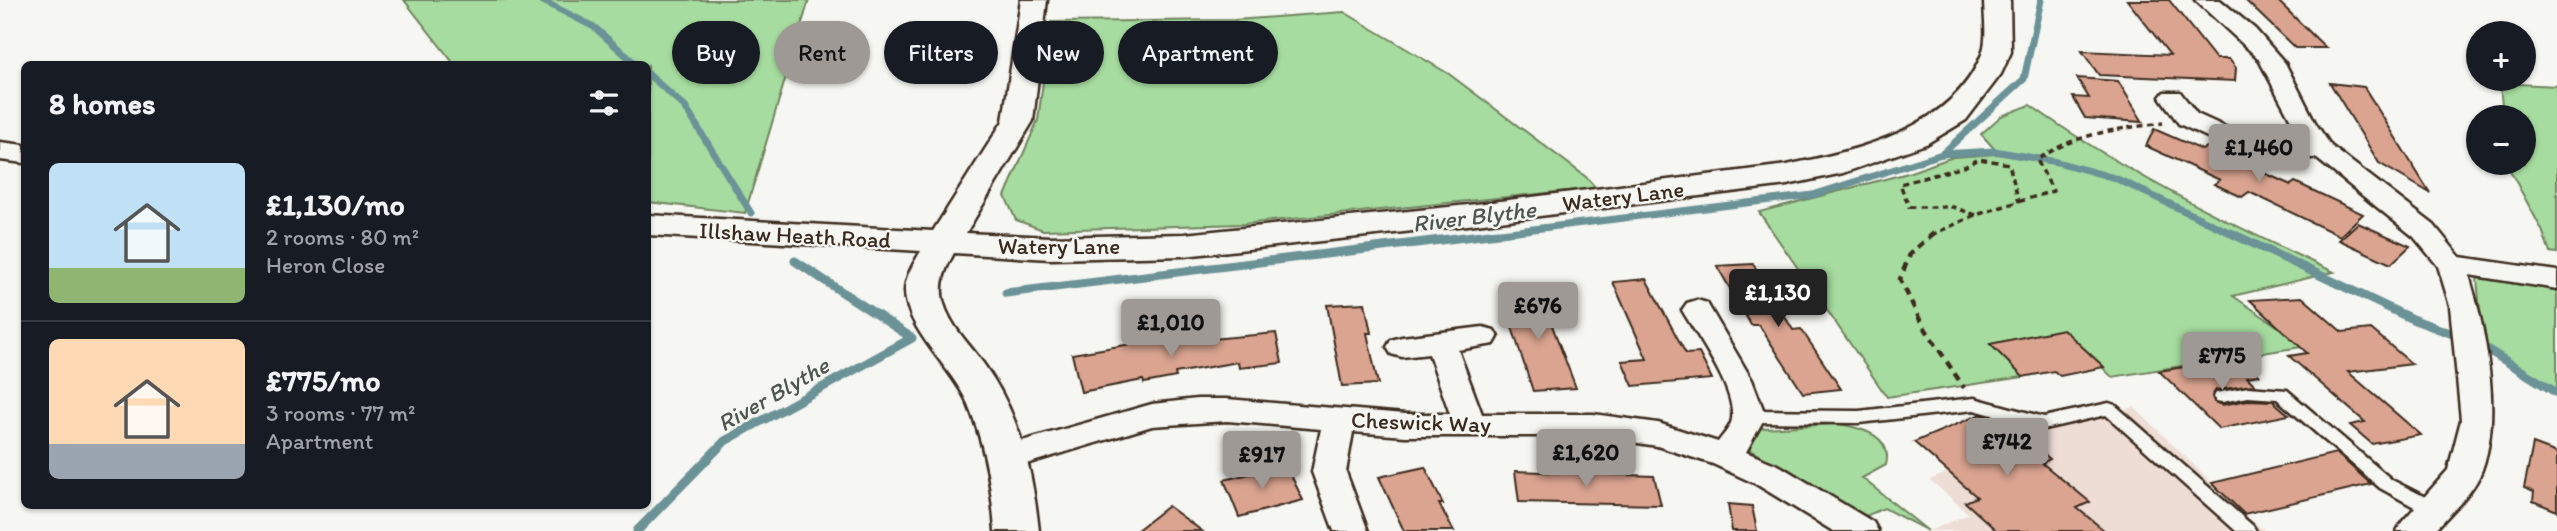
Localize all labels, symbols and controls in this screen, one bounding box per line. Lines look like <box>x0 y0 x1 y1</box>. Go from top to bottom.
chip: Buy <box>672 21 760 84</box>
chip: Rent <box>774 21 870 84</box>
chip: Filters <box>884 21 998 84</box>
chip: New <box>1012 21 1104 84</box>
chip: Apartment <box>1118 21 1278 84</box>
map controls <box>2466 21 2536 175</box>
button: + <box>2466 21 2536 91</box>
icon: filters <box>585 84 623 122</box>
text: 8 homes <box>49 85 156 122</box>
button: − <box>2466 105 2536 175</box>
pin: £1,460 <box>2202 124 2316 184</box>
text: £1,460 <box>2225 133 2293 161</box>
street label: Watery Lane <box>1560 175 1686 217</box>
text: £1,130/mo <box>266 186 405 223</box>
icon: home <box>105 191 189 275</box>
water label: River Blythe <box>1411 194 1539 238</box>
street label: Illshaw Heath Road <box>699 216 891 254</box>
text: 2 rooms · 80 m² <box>266 223 419 251</box>
street label: Watery Lane <box>998 232 1120 260</box>
text: Heron Close <box>266 251 385 279</box>
pin: £1,130 <box>1721 270 1835 329</box>
text: £1,130 <box>1745 278 1811 306</box>
pin: £676 <box>1497 282 1579 342</box>
text: £676 <box>1514 291 1562 319</box>
pin: £1,010 <box>1114 300 1228 359</box>
text: £1,010 <box>1137 308 1205 336</box>
pin: £775 <box>2181 332 2263 392</box>
text: £775 <box>2198 341 2246 369</box>
water label: River Blythe <box>712 350 835 438</box>
text: £775/mo <box>266 362 381 399</box>
icon: home <box>105 367 189 451</box>
text: 3 rooms · 77 m² <box>266 399 416 427</box>
street label: Cheswick Way <box>1351 406 1492 438</box>
pin: £742 <box>1966 419 2048 478</box>
text: Apartment <box>266 427 373 455</box>
text: £742 <box>1982 427 2032 455</box>
pin: £1,620 <box>1529 430 1643 489</box>
pin: £917 <box>1221 432 1303 491</box>
text: £1,620 <box>1553 438 1619 466</box>
text: £917 <box>1239 440 1285 468</box>

